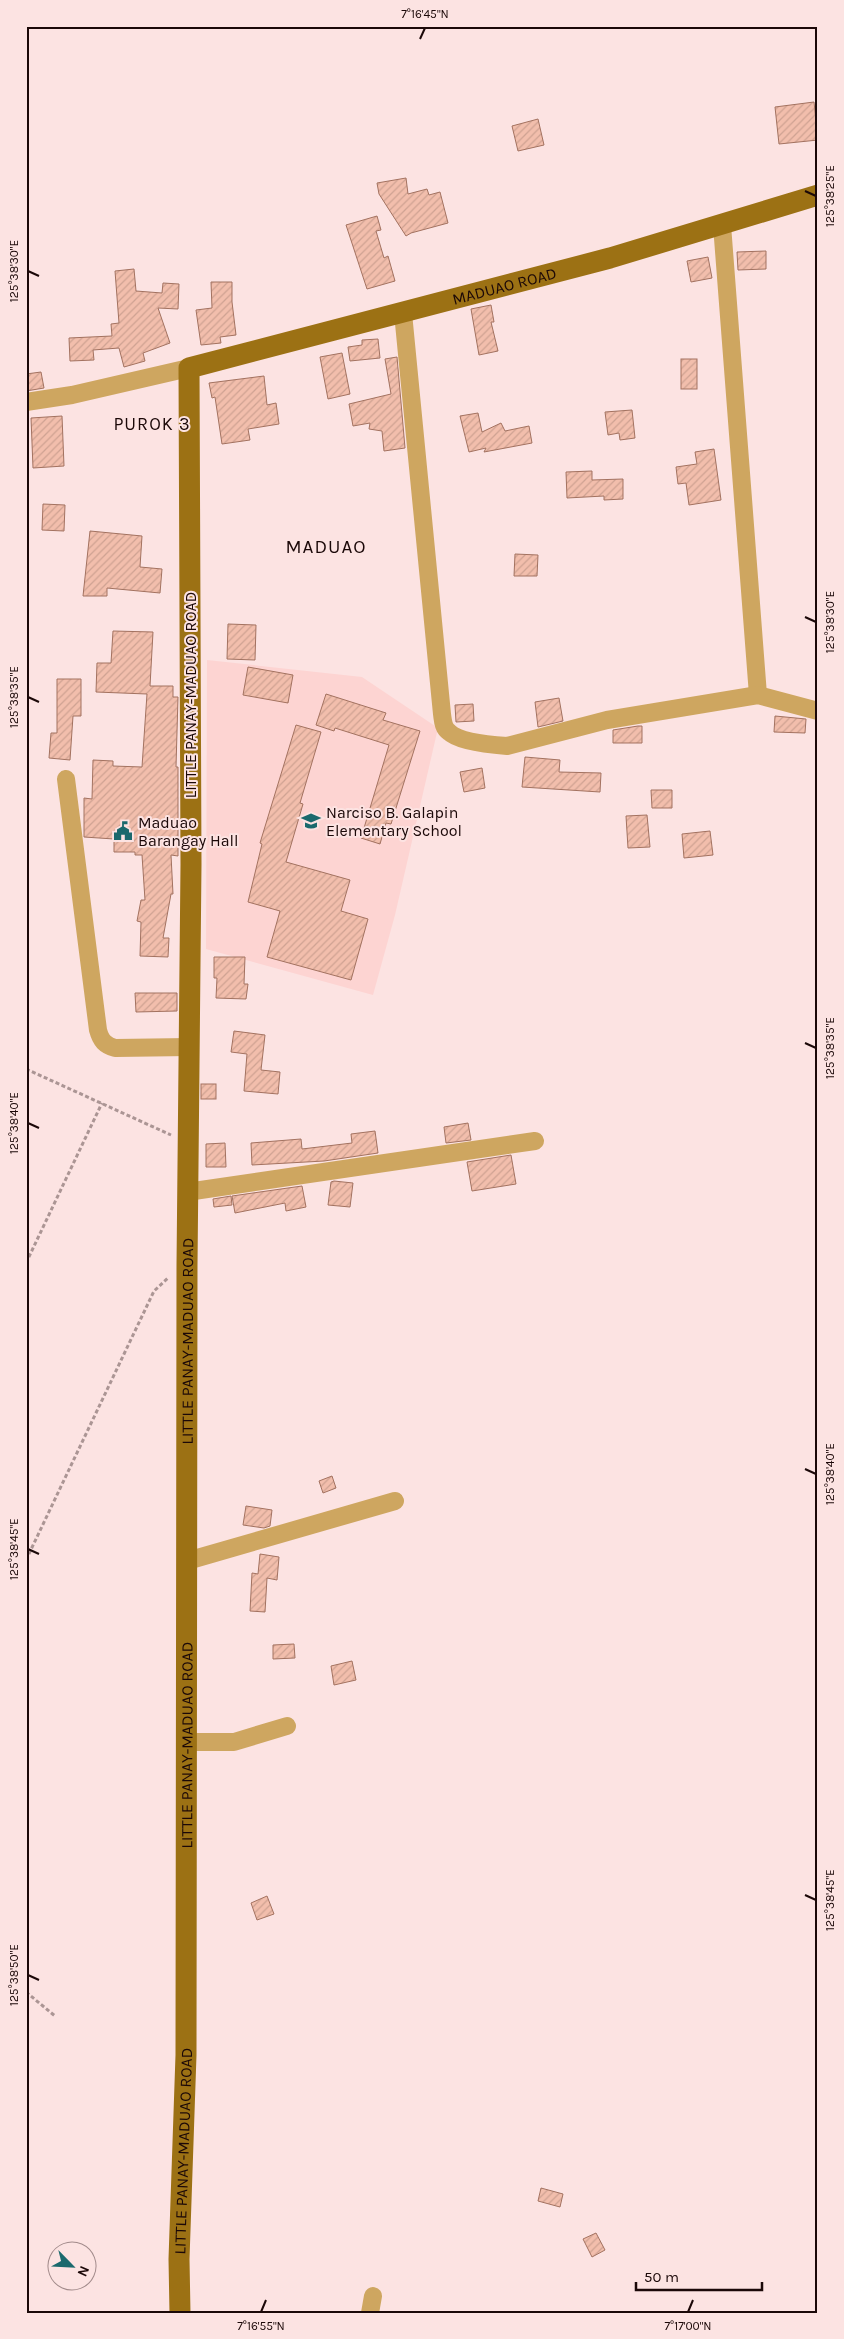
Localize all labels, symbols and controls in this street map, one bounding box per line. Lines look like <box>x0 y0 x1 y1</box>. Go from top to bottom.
text: 7°16'45"N <box>401 7 449 21</box>
text: 125°38'25"E <box>823 165 837 227</box>
text: 125°38'30"E <box>7 240 21 302</box>
street label: MADUAO ROAD <box>450 263 559 309</box>
district label: PUROK 3 <box>113 413 191 435</box>
district label: MADUAO <box>285 536 367 558</box>
text: 125°38'30"E <box>823 591 837 653</box>
street label: LITTLE PANAY-MADUAO ROAD <box>181 592 200 798</box>
text: 125°38'35"E <box>7 666 21 728</box>
place label: Narciso B. Galapin Elementary School <box>326 803 462 840</box>
school or university icon: Narciso B. Galapin Elementary School <box>300 810 322 832</box>
place label: Maduao Barangay Hall <box>138 813 239 850</box>
public building icon: Maduao Barangay Hall <box>112 820 134 842</box>
text: 125°38'35"E <box>823 1017 837 1079</box>
text: 125°38'40"E <box>7 1092 21 1154</box>
street label: LITTLE PANAY-MADUAO ROAD <box>178 1238 197 1445</box>
text: 125°38'40"E <box>823 1443 837 1505</box>
text: 125°38'45"E <box>7 1518 21 1580</box>
street label: LITTLE PANAY-MADUAO ROAD <box>177 1642 197 1849</box>
text: 125°38'45"E <box>823 1869 837 1931</box>
text: 125°38'50"E <box>7 1944 21 2006</box>
street label: LITTLE PANAY-MADUAO ROAD <box>170 2048 196 2255</box>
north arrow <box>48 2242 98 2292</box>
scale bar <box>636 2259 763 2291</box>
text: N <box>74 2263 93 2279</box>
text: 50 m <box>644 2268 679 2286</box>
text: 7°16'55"N <box>237 2319 285 2333</box>
text: 7°17'00"N <box>664 2319 712 2333</box>

